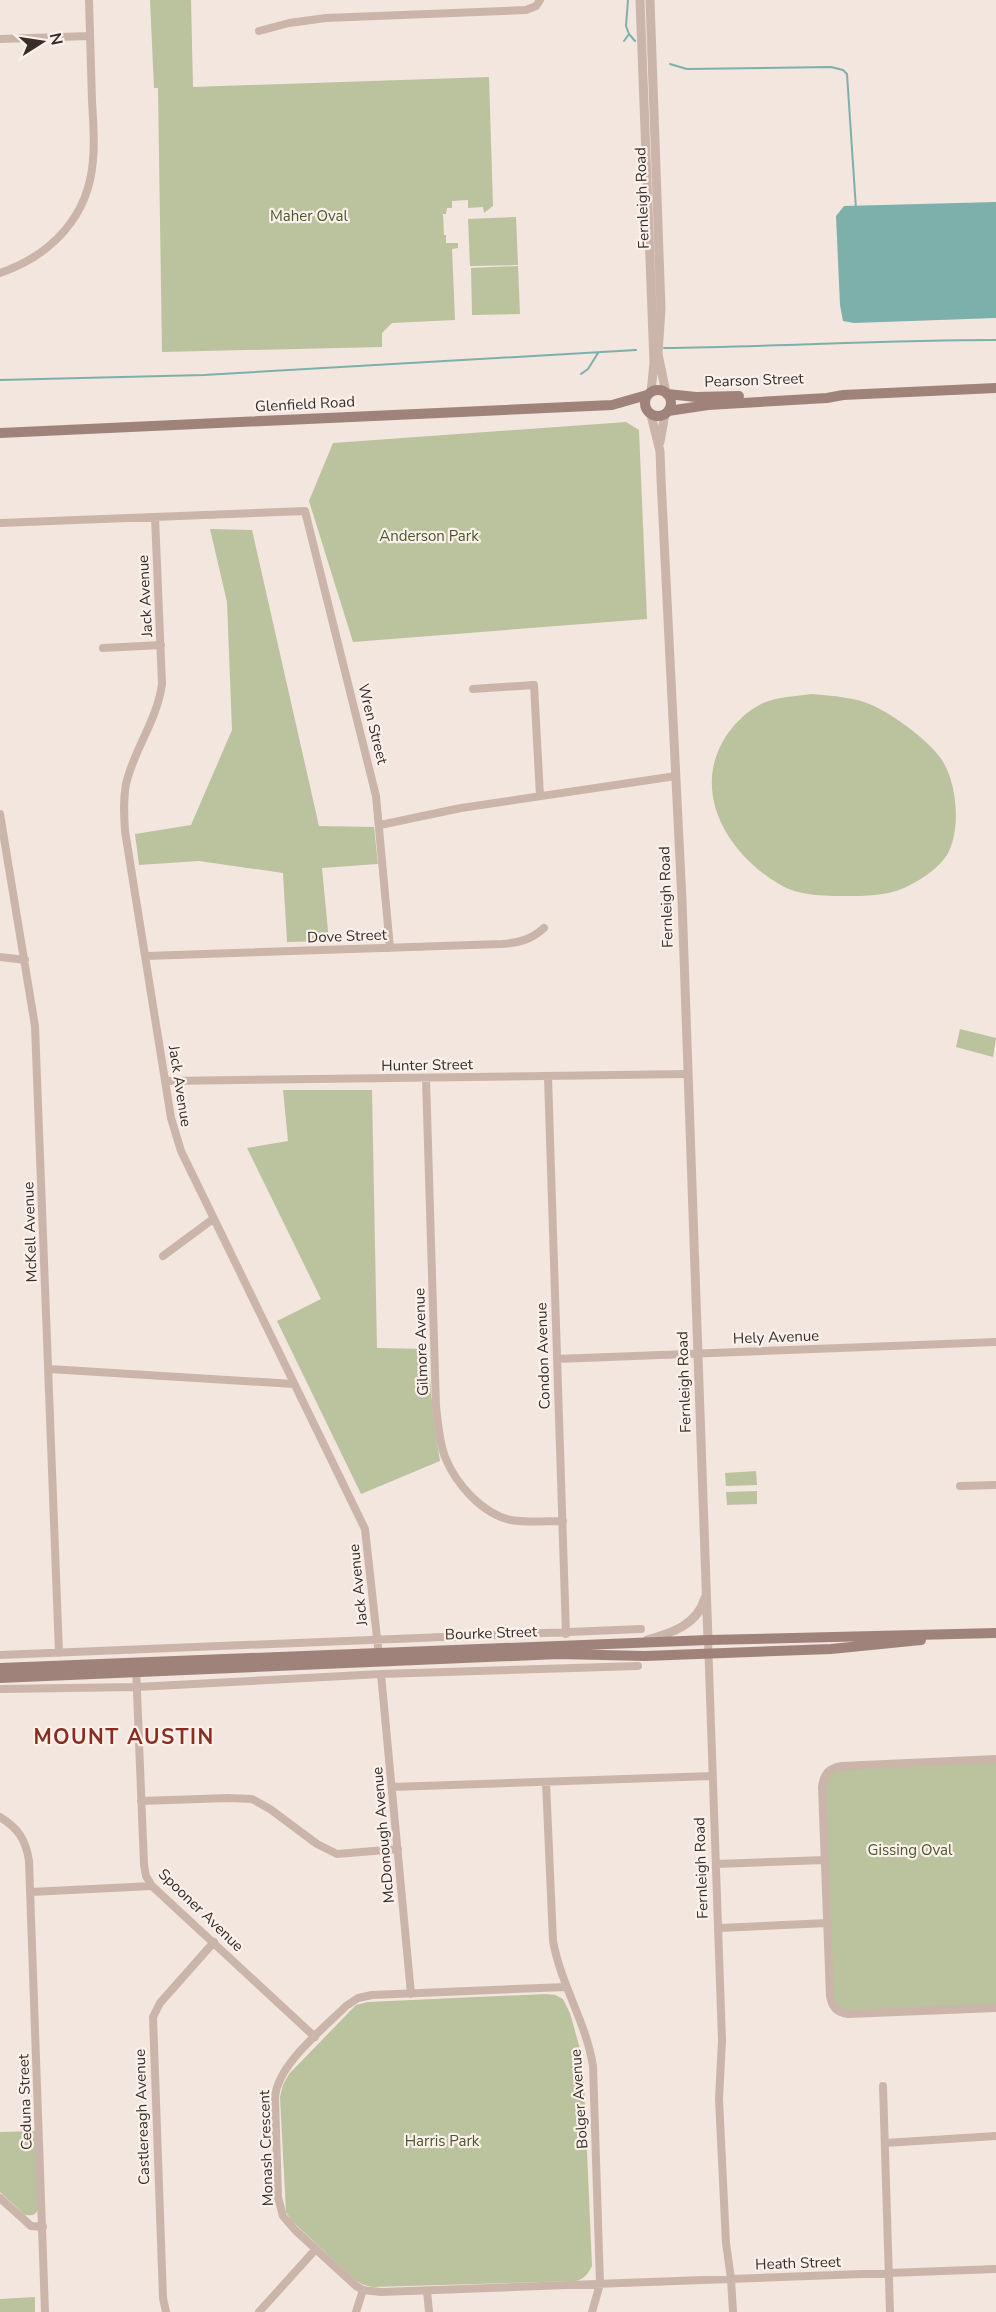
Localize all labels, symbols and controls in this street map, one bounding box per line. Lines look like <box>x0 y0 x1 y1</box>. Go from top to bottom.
north arrow <box>12 12 72 72</box>
text: N <box>44 31 68 47</box>
street label: Fernleigh Road <box>630 147 654 249</box>
park label: Maher Oval <box>270 206 349 226</box>
street label: Pearson Street <box>704 368 805 392</box>
street label: Glenfield Road <box>255 391 355 417</box>
park label: Anderson Park <box>379 526 479 546</box>
street label: Jack Avenue <box>133 554 157 639</box>
street label: Wren Street <box>353 682 393 767</box>
street label: Fernleigh Road <box>654 846 678 948</box>
street label: Dove Street <box>307 925 388 947</box>
street label: Jack Avenue <box>164 1043 196 1128</box>
street label: Hunter Street <box>381 1054 474 1076</box>
street label: McKell Avenue <box>18 1181 42 1283</box>
street label: Gilmore Avenue <box>409 1288 433 1396</box>
street label: Condon Avenue <box>531 1302 555 1410</box>
street label: Hely Avenue <box>733 1325 819 1348</box>
street label: Fernleigh Road <box>672 1331 696 1433</box>
street label: Jack Avenue <box>344 1543 372 1628</box>
street label: Bourke Street <box>445 1621 538 1645</box>
district label: MOUNT AUSTIN <box>33 1723 215 1751</box>
street label: McDonough Avenue <box>367 1766 399 1904</box>
street label: Fernleigh Road <box>689 1817 713 1919</box>
park label: Gissing Oval <box>868 1840 953 1860</box>
street label: Spooner Avenue <box>154 1864 248 1956</box>
street label: Bolger Avenue <box>566 2048 592 2150</box>
street label: Castlereagh Avenue <box>130 2049 154 2185</box>
street label: Ceduna Street <box>13 2053 37 2150</box>
street label: Monash Crescent <box>254 2089 278 2206</box>
park label: Harris Park <box>405 2131 480 2151</box>
street label: Heath Street <box>755 2251 842 2274</box>

